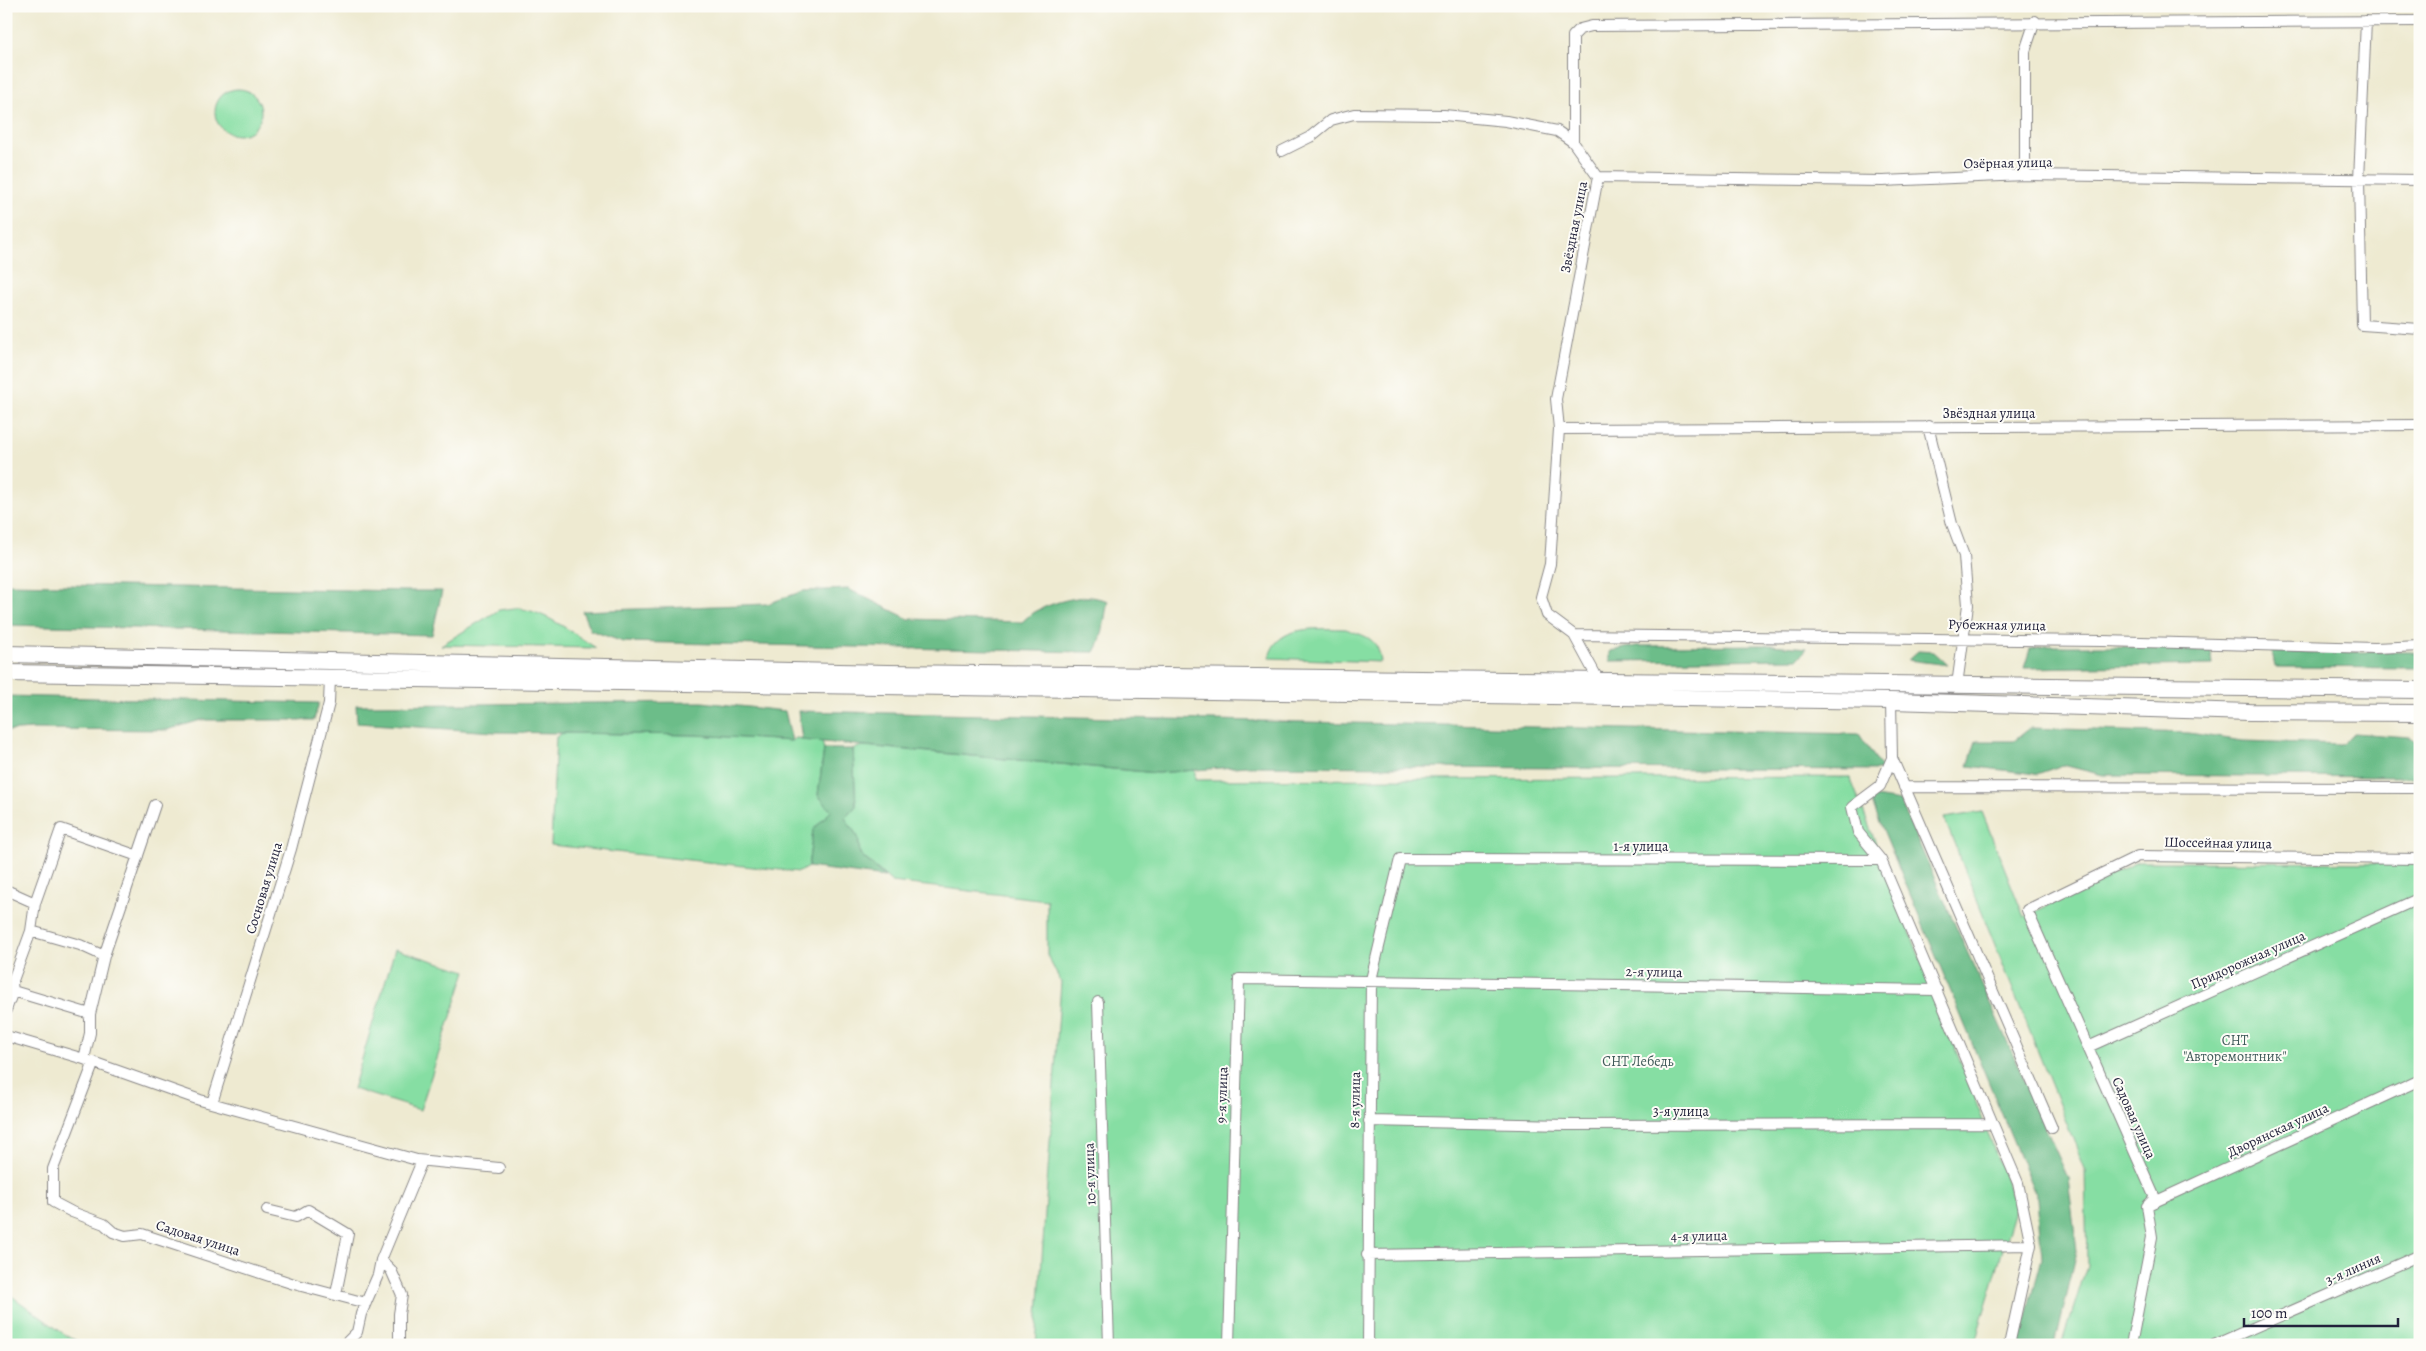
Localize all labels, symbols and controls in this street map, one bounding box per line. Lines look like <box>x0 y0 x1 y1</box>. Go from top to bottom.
street label: Озёрная улица <box>1963 153 2053 173</box>
street label: Звёздная улица <box>1556 179 1592 274</box>
street label: Звёздная улица <box>1942 404 2036 423</box>
street label: Рубежная улица <box>1948 615 2047 635</box>
street label: Шоссейная улица <box>2164 833 2273 853</box>
street label: 1-я улица <box>1613 837 1669 856</box>
street label: Сосновая улица <box>241 839 287 936</box>
street label: Придорожная улица <box>2187 926 2309 994</box>
street label: 2-я улица <box>1625 962 1683 982</box>
park label: СНТ "Авторемонтник" <box>2183 1031 2287 1066</box>
park label: СНТ Лебедь <box>1602 1052 1674 1071</box>
street label: 9-я улица <box>1212 1066 1233 1124</box>
street label: 8-я улица <box>1345 1071 1365 1129</box>
street label: Садовая улица <box>2108 1074 2161 1162</box>
street label: Дворянская улица <box>2224 1098 2332 1162</box>
street label: 3-я улица <box>1653 1102 1710 1121</box>
street label: 10-я улица <box>1079 1142 1101 1206</box>
street label: Садовая улица <box>153 1215 243 1261</box>
street label: 4-я улица <box>1671 1226 1728 1246</box>
street label: 3-я линия <box>2322 1248 2384 1290</box>
scale bar <box>2244 1296 2397 1328</box>
text: 100 m <box>2251 1303 2288 1323</box>

